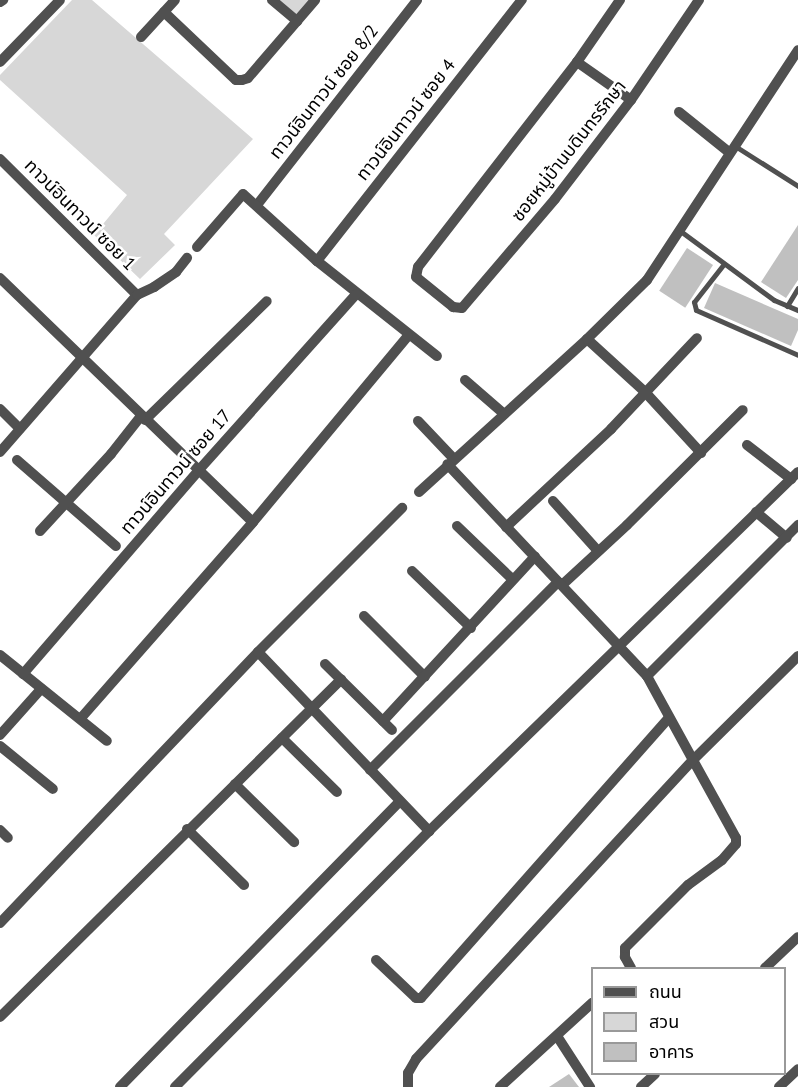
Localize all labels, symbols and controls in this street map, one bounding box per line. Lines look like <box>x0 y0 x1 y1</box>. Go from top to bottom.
street label: ทาวน์อินทาวน์ ซอย 8/2 <box>265 21 383 163</box>
street label: ทาวน์อินทาวน์ ซอย 4 <box>352 55 460 185</box>
street label: ซอยหมู่บ้านบดินทรรักษา <box>507 76 631 226</box>
street label: ทาวน์อินทาวน์ ซอย 1 <box>20 155 140 275</box>
street label: ทาวน์อินทาวน์ ซอย 17 <box>116 405 236 539</box>
legend <box>591 967 786 1075</box>
text: ถนน <box>649 980 682 1003</box>
text: สวน <box>649 1010 679 1033</box>
text: อาคาร <box>649 1040 694 1063</box>

